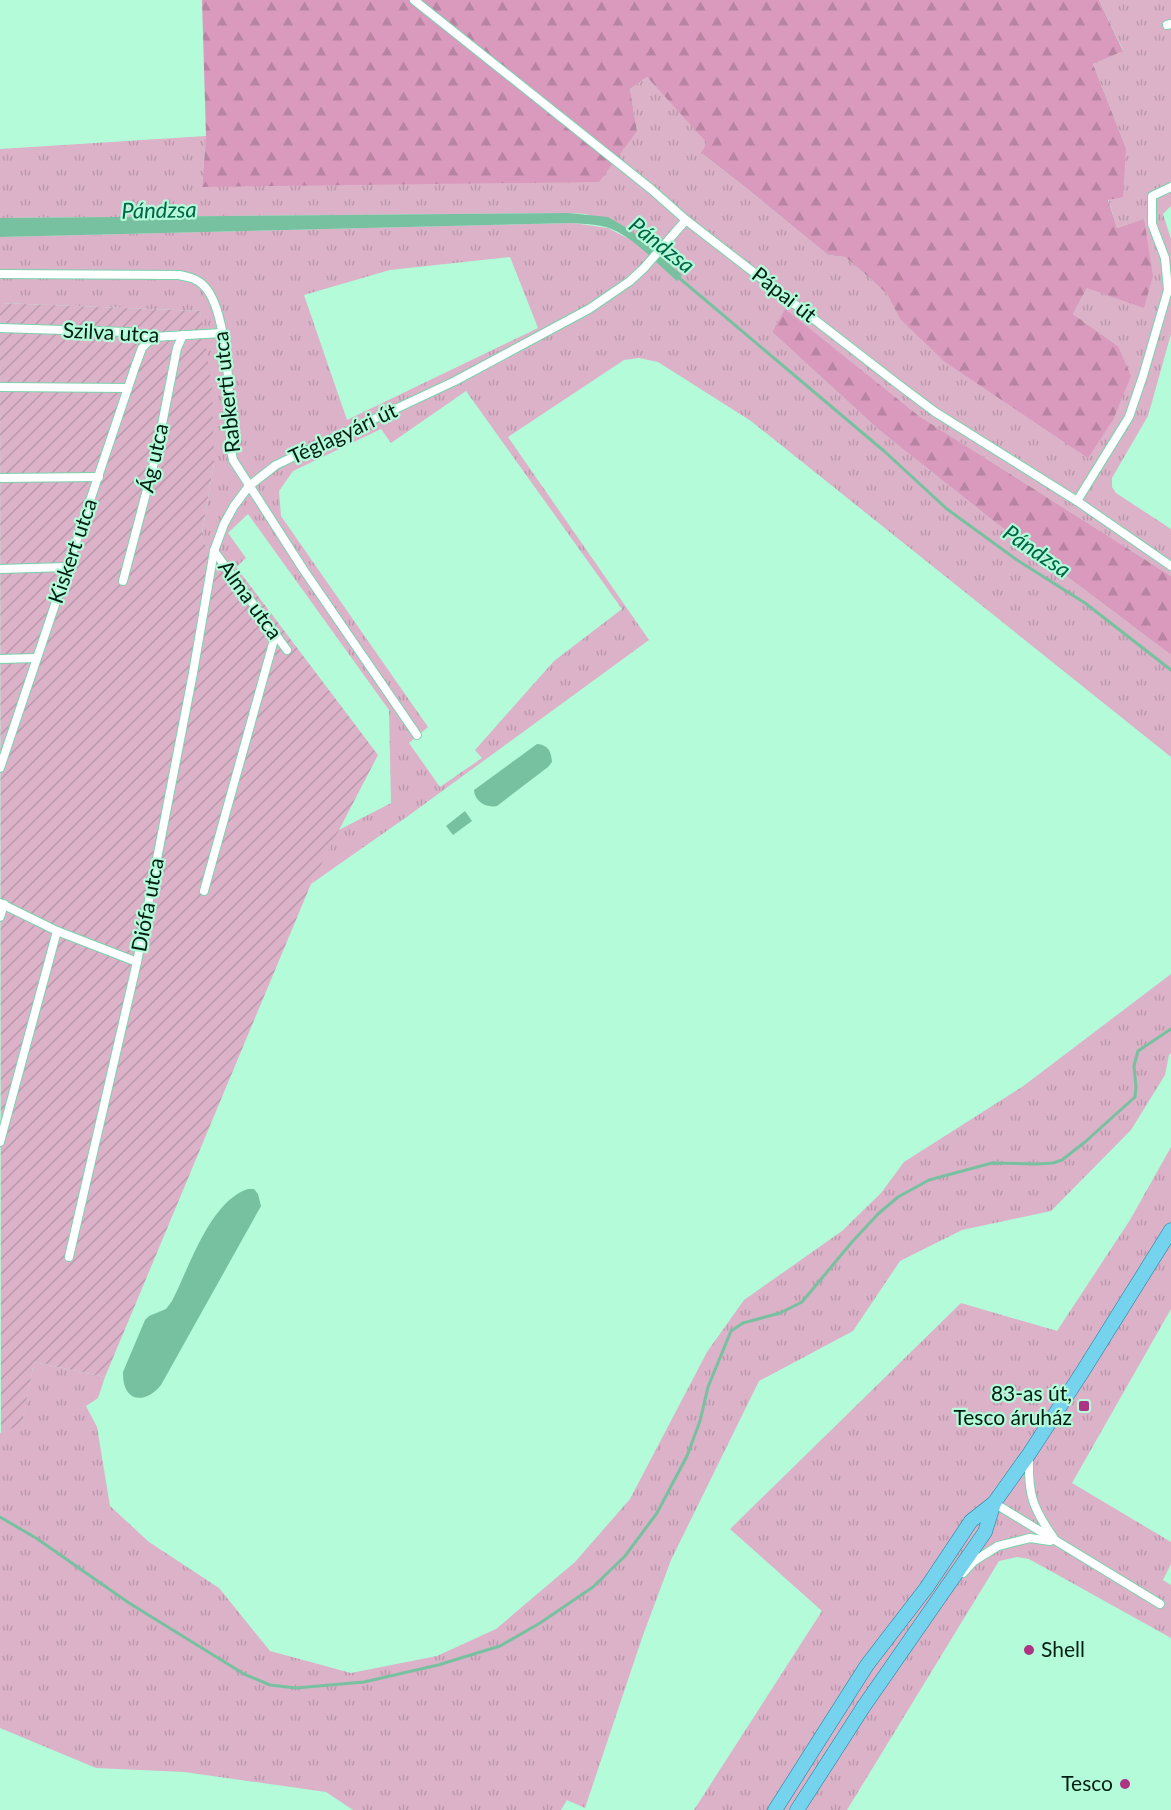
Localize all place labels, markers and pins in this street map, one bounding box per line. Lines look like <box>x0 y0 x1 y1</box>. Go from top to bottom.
place label: 83-as út, Tesco áruház <box>953 1380 1072 1429</box>
marker: 83-as út, Tesco áruház <box>1077 1399 1091 1413</box>
place label: Shell <box>1041 1636 1085 1661</box>
marker: Shell <box>1022 1643 1036 1657</box>
place label: Tesco <box>1061 1770 1113 1795</box>
marker: Tesco <box>1118 1777 1132 1791</box>

